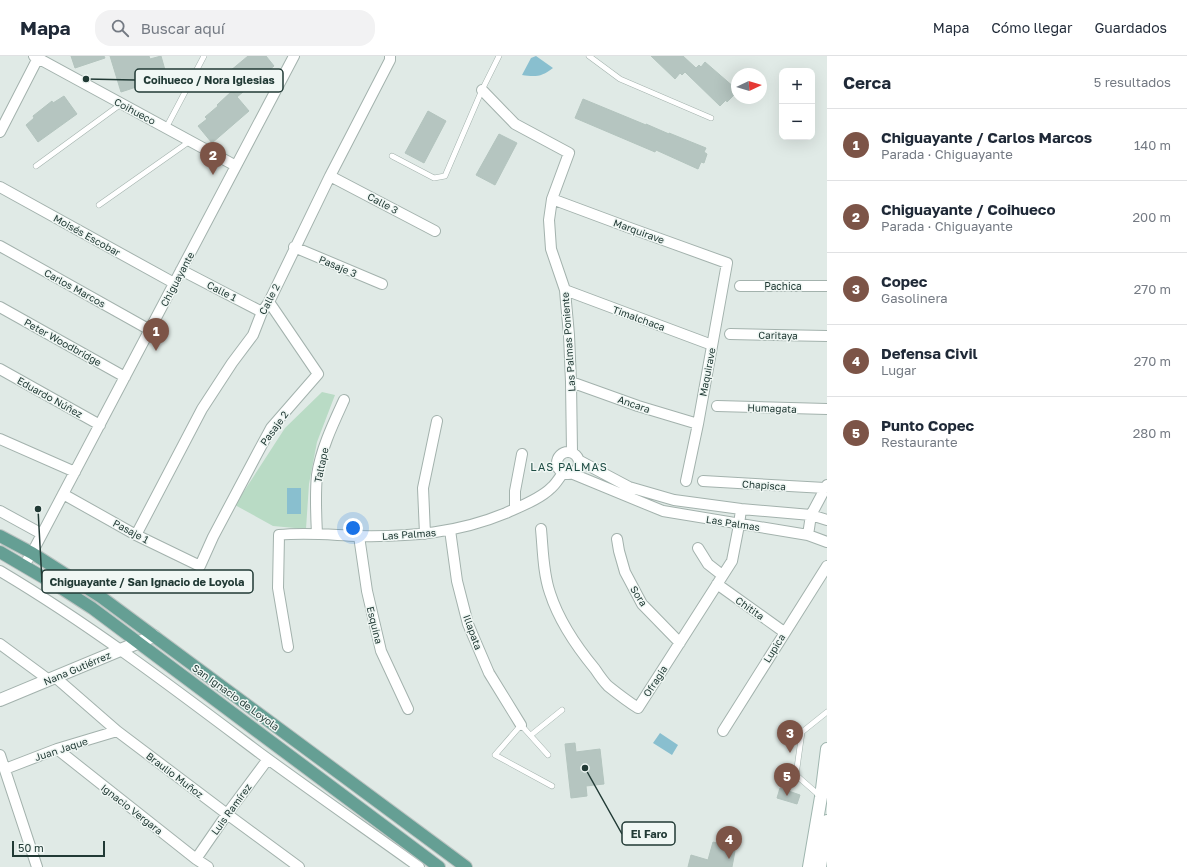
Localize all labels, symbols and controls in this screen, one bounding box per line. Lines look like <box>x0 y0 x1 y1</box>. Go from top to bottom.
search box <box>95 10 375 46</box>
text: Mapa <box>20 16 71 39</box>
icon: search <box>109 17 131 39</box>
text: Buscar aquí <box>141 19 225 37</box>
text: Mapa <box>933 19 969 36</box>
text: Cómo llegar <box>991 19 1072 36</box>
text: Guardados <box>1094 19 1167 36</box>
north arrow <box>731 68 767 104</box>
map controls <box>779 68 815 140</box>
button: + <box>779 68 815 104</box>
callout: Coihueco / Nora Iglesias <box>135 69 283 92</box>
text: Cerca <box>843 72 891 93</box>
text: Coihueco / Nora Iglesias <box>143 73 275 86</box>
text: 5 resultados <box>1094 74 1171 90</box>
street label: Coihueco <box>112 95 158 127</box>
button: − <box>779 104 815 140</box>
text: Chiguayante / Carlos Marcos <box>881 128 1092 146</box>
text: 1 <box>853 137 859 153</box>
text: 140 m <box>1134 137 1171 153</box>
pin: 2 <box>200 142 226 175</box>
text: Parada · Chiguayante <box>881 146 1013 162</box>
street label: Calle 3 <box>366 190 400 216</box>
text: Chiguayante / Coihueco <box>881 200 1056 218</box>
text: 2 <box>852 209 860 225</box>
text: 200 m <box>1133 209 1171 225</box>
street label: Moisés Escobar <box>51 212 123 258</box>
street label: Marquirave <box>612 216 666 246</box>
text: Parada · Chiguayante <box>881 218 1013 234</box>
street label: Chiguayante <box>158 249 196 308</box>
street label: Pasaje 3 <box>317 253 359 279</box>
street label: Carlos Marcos <box>42 266 108 310</box>
text: Copec <box>881 272 927 290</box>
street label: Calle 1 <box>205 278 239 304</box>
street label: Pachica <box>764 280 802 292</box>
street label: Calle 2 <box>256 281 282 316</box>
text: 3 <box>852 281 860 297</box>
text: 270 m <box>1134 281 1171 297</box>
text: Gasolinera <box>881 290 948 306</box>
street label: Las Palmas Poniente <box>559 292 577 392</box>
street label: Timalchaca <box>611 303 667 333</box>
street label: Peter Woodbridge <box>22 316 104 368</box>
pin: 1 <box>143 318 169 351</box>
street label: Caritaya <box>758 329 798 341</box>
text: Defensa Civil <box>881 344 978 362</box>
street label: Maquirave <box>696 346 718 397</box>
text: 4 <box>852 353 860 369</box>
text: 270 m <box>1134 353 1171 369</box>
text: Lugar <box>881 362 916 378</box>
street label: Eduardo Núñez <box>15 374 85 420</box>
street label: Ancara <box>616 393 652 415</box>
street label: Humagata <box>747 401 797 415</box>
street label: Pasaje 2 <box>257 408 291 448</box>
text: Punto Copec <box>881 416 974 434</box>
text: 5 <box>852 425 860 441</box>
text: 280 m <box>1133 425 1171 441</box>
text: Restaurante <box>881 434 957 450</box>
street label: Taltape <box>311 446 331 484</box>
district label: LAS PALMAS <box>530 460 608 473</box>
street label: Chapisca <box>742 477 786 493</box>
street label: Las Palmas <box>705 513 761 533</box>
street label: Pasaje 1 <box>111 517 151 545</box>
your location <box>343 518 363 538</box>
street label: Las Palmas <box>381 526 437 542</box>
callout: Chiguayante / San Ignacio de Loyola <box>42 570 253 593</box>
text: Chiguayante / San Ignacio de Loyola <box>49 575 245 588</box>
street label: Sora <box>628 584 650 608</box>
street label: Chitita <box>733 594 767 622</box>
street label: Esquina <box>365 605 385 645</box>
street label: Illapata <box>461 613 485 651</box>
street label: Lupica <box>761 631 787 665</box>
street label: Nana Gutiérrez <box>42 648 112 688</box>
street label: San Ignacio de Loyola <box>190 661 282 733</box>
street label: Ofragia <box>640 663 670 699</box>
pin: 3 <box>777 720 803 753</box>
street label: Juan Jaque <box>33 735 89 763</box>
street label: Braulio Muñoz <box>144 750 206 800</box>
pin: 5 <box>774 763 800 796</box>
street label: Ignacio Vergara <box>99 781 165 837</box>
street label: Luis Ramírez <box>208 781 254 837</box>
callout: El Faro <box>622 822 675 845</box>
pin: 4 <box>716 826 742 859</box>
text: El Faro <box>631 827 668 840</box>
scale bar <box>12 839 105 858</box>
text: 50 m <box>18 841 44 854</box>

